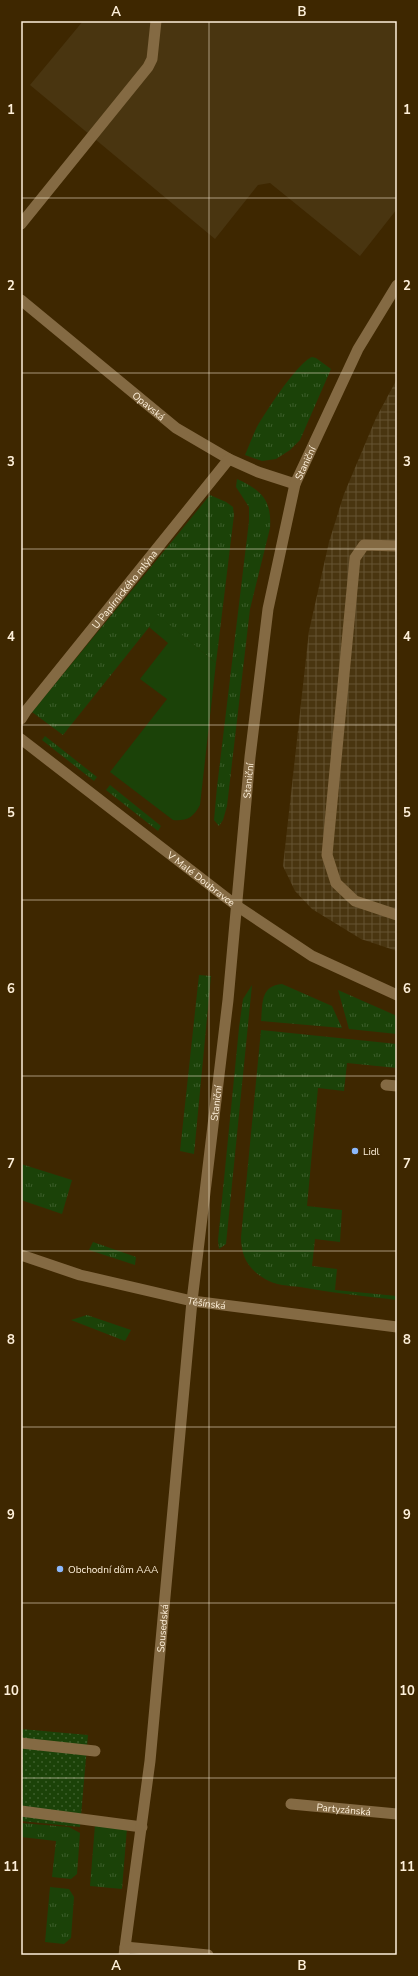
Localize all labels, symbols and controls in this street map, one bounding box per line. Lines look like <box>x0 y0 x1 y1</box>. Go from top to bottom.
text: A <box>111 3 121 21</box>
text: B <box>298 3 307 21</box>
text: 1 <box>7 101 15 119</box>
text: 1 <box>403 101 411 119</box>
text: 2 <box>7 277 15 295</box>
text: 2 <box>403 277 411 295</box>
street label: Opavská <box>129 389 168 424</box>
street label: Staniční <box>292 444 320 482</box>
text: 3 <box>7 453 15 471</box>
text: 3 <box>403 453 411 471</box>
street label: U Papírnického mlýna <box>89 547 161 632</box>
text: 4 <box>7 628 15 646</box>
text: 4 <box>403 628 411 646</box>
street label: Staniční <box>240 762 257 799</box>
text: 5 <box>7 804 15 822</box>
text: 5 <box>403 804 411 822</box>
street label: V Malé Doubravce <box>163 848 238 910</box>
text: 6 <box>7 980 15 998</box>
text: 6 <box>403 980 411 998</box>
street label: Staniční <box>208 1084 226 1122</box>
place label: Lidl <box>363 1145 380 1159</box>
marker: Lidl <box>350 1146 360 1156</box>
text: 7 <box>7 1155 15 1173</box>
text: 7 <box>403 1155 411 1173</box>
street label: Těšínská <box>186 1294 226 1313</box>
text: 8 <box>7 1331 15 1349</box>
text: 8 <box>403 1331 411 1349</box>
text: 9 <box>7 1506 15 1524</box>
text: 9 <box>403 1506 411 1524</box>
place label: Obchodní dům AAA <box>68 1563 159 1577</box>
marker: Obchodní dům AAA <box>55 1564 65 1574</box>
street label: Sousedská <box>154 1604 172 1653</box>
text: 10 <box>3 1682 19 1700</box>
text: 10 <box>399 1682 415 1700</box>
street label: Partyzánská <box>316 1800 372 1820</box>
text: 11 <box>3 1858 19 1876</box>
text: 11 <box>399 1858 415 1876</box>
text: A <box>111 1957 121 1975</box>
text: B <box>298 1957 307 1975</box>

